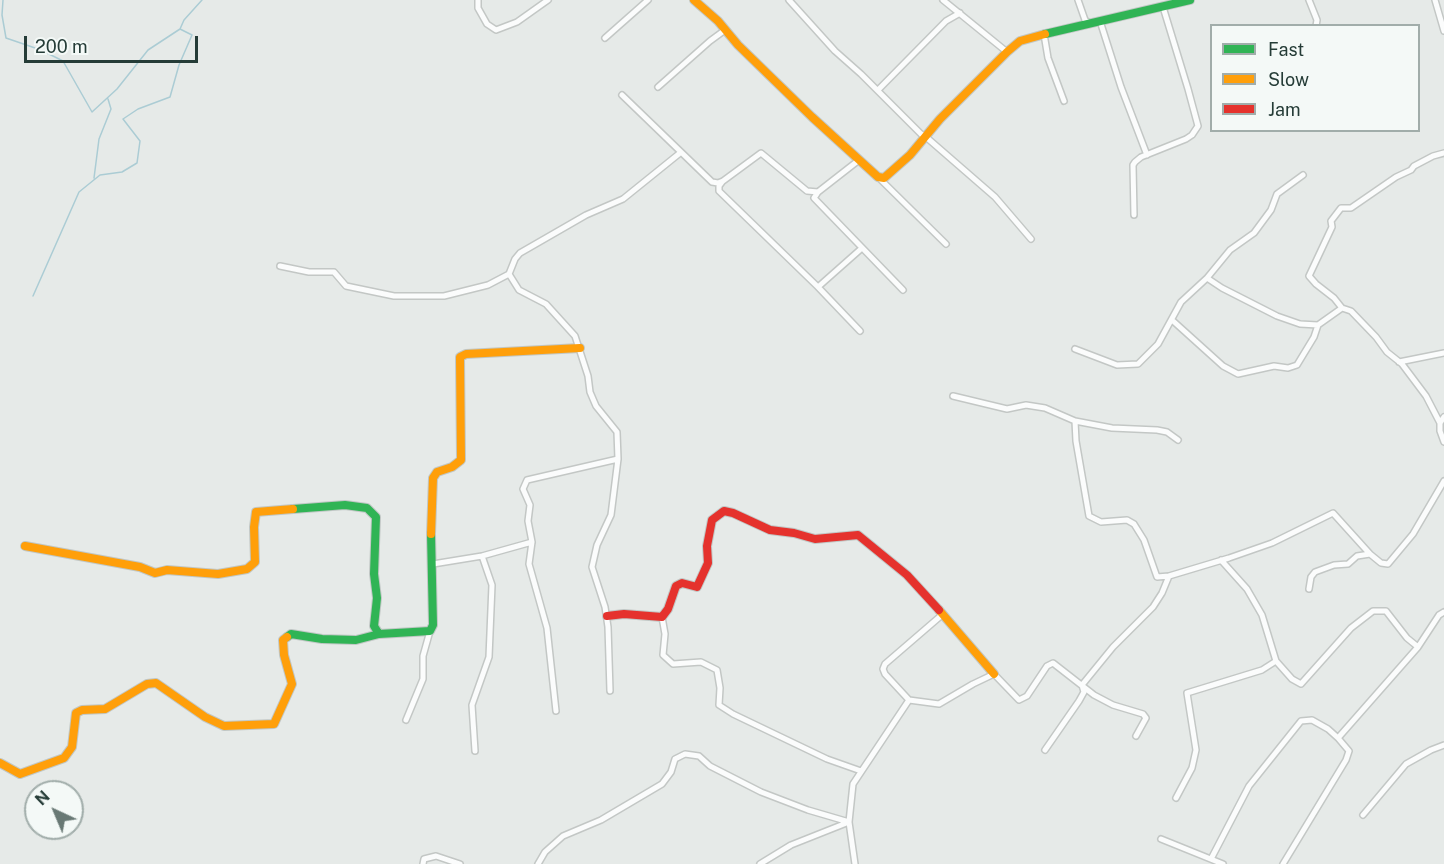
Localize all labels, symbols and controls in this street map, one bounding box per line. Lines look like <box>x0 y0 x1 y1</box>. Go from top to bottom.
scale bar <box>27 24 201 62</box>
legend <box>1210 24 1420 132</box>
text: 200 m <box>35 36 88 57</box>
text: Fast <box>1268 39 1304 60</box>
text: Slow <box>1268 69 1309 90</box>
text: Jam <box>1268 99 1301 120</box>
north arrow <box>24 780 84 840</box>
text: N <box>31 787 54 809</box>

